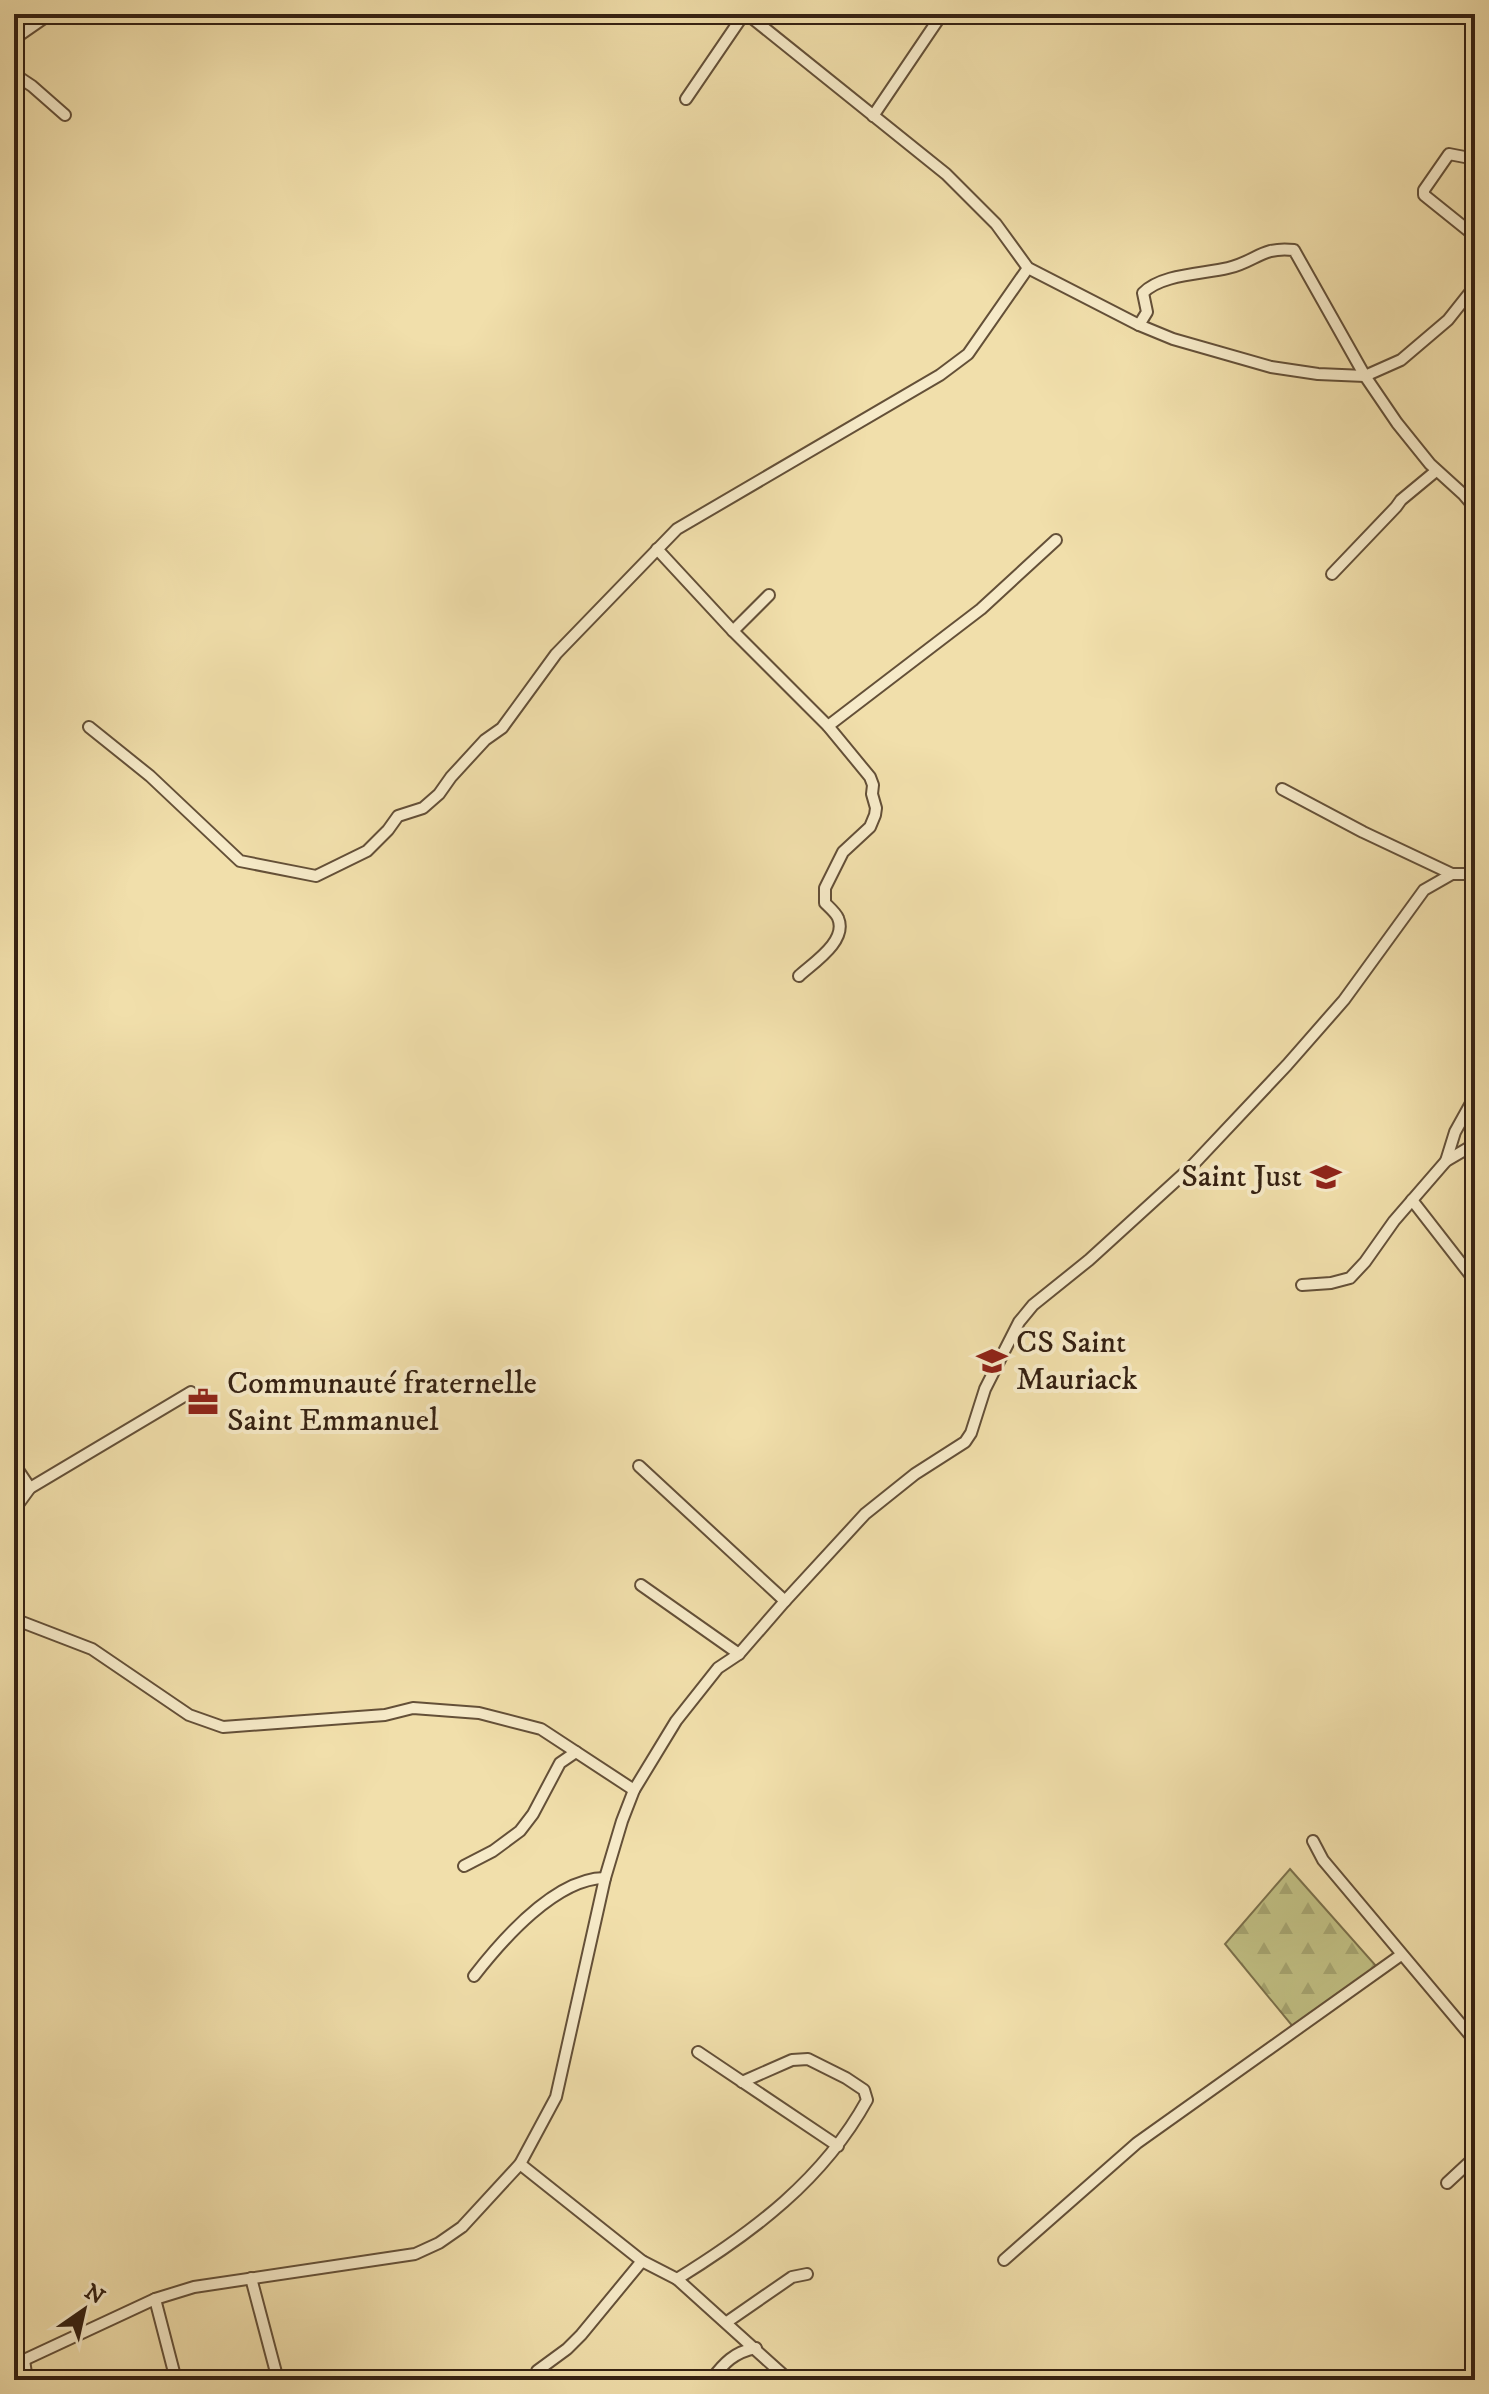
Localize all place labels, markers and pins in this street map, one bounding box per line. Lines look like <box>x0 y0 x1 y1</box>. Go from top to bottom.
place label: Saint Just <box>1181 1157 1302 1197</box>
school or university icon: Saint Just <box>1309 1160 1343 1194</box>
place label: CS Saint Mauriack <box>1016 1323 1138 1400</box>
school or university icon: CS Saint Mauriack <box>975 1344 1009 1378</box>
place label: Communauté fraternelle Saint Emmanuel <box>227 1364 537 1441</box>
office icon: Communauté fraternelle Saint Emmanuel <box>186 1385 220 1419</box>

